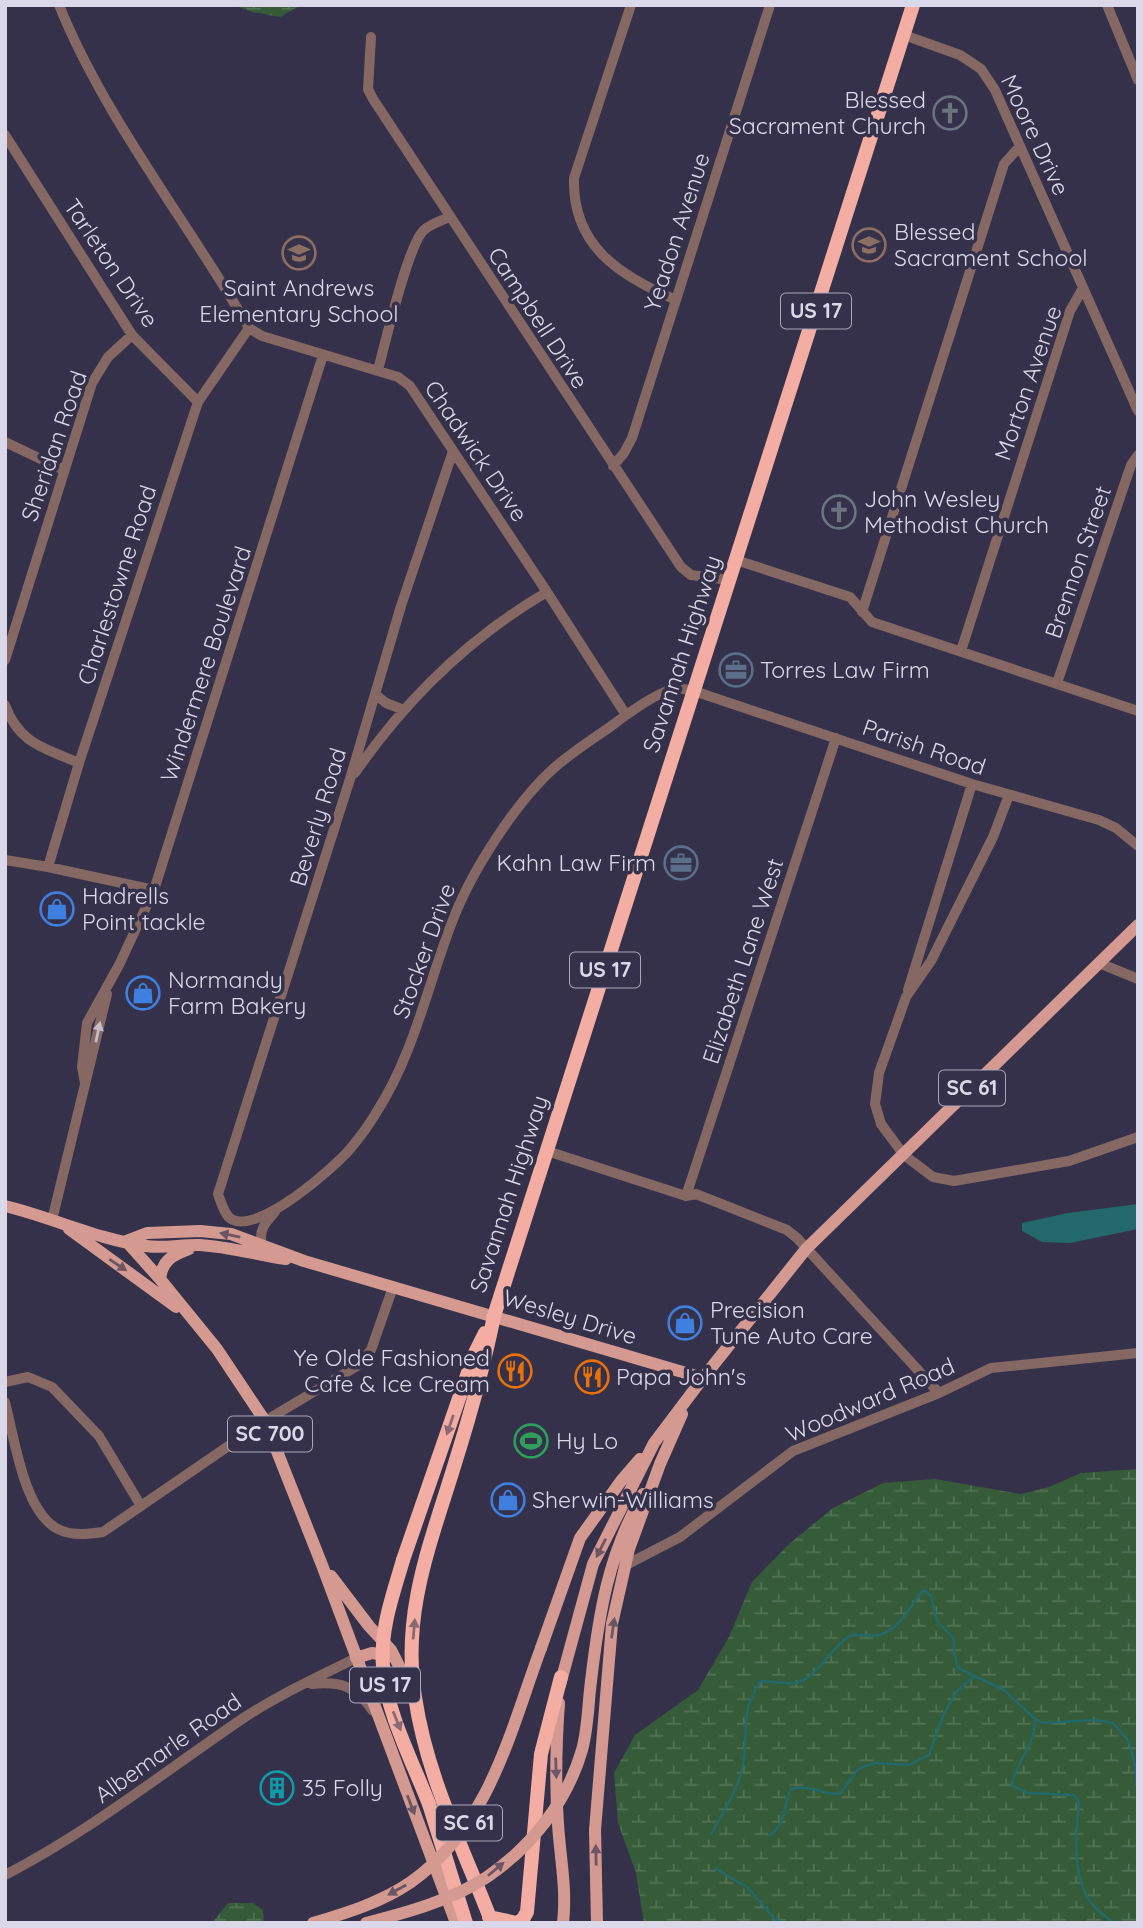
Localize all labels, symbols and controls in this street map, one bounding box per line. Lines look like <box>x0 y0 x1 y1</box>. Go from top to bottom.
street label: Moore Drive <box>995 70 1076 200</box>
place label: Blessed Sacrament Church <box>729 85 926 140</box>
church icon: Blessed Sacrament Church <box>931 94 969 132</box>
street label: Yeadon Avenue <box>637 149 716 315</box>
street label: Tarleton Drive <box>58 193 165 333</box>
place label: Blessed Sacrament School <box>894 217 1088 272</box>
school or university icon: Blessed Sacrament School <box>850 226 888 264</box>
school or university icon: Saint Andrews Elementary School <box>280 234 318 272</box>
street label: Campbell Drive <box>482 241 595 394</box>
place label: Saint Andrews Elementary School <box>199 273 399 328</box>
road number: US 17 <box>781 294 851 328</box>
street label: Morton Avenue <box>988 302 1068 464</box>
street label: Sheridan Road <box>14 367 93 525</box>
street label: Chadwick Drive <box>419 375 534 527</box>
street label: Charlestowne Road <box>71 481 162 688</box>
street label: Brennon Street <box>1038 482 1117 642</box>
place label: John Wesley Methodist Church <box>864 484 1049 539</box>
church icon: John Wesley Methodist Church <box>820 493 858 531</box>
street label: Windermere Boulevard <box>154 542 257 785</box>
street label: Savannah Highway <box>636 551 727 756</box>
office icon: Torres Law Firm <box>717 651 755 689</box>
place label: Torres Law Firm <box>760 655 930 684</box>
street label: Parish Road <box>859 712 990 781</box>
street label: Beverly Road <box>283 744 352 890</box>
office icon: Kahn Law Firm <box>662 844 700 882</box>
place label: Kahn Law Firm <box>497 848 656 877</box>
street label: Elizabeth Lane West <box>696 854 790 1067</box>
street label: Stocker Drive <box>386 879 461 1022</box>
place label: Hadrells Point tackle <box>82 881 206 936</box>
shop icon: Hadrells Point tackle <box>38 890 76 928</box>
road number: US 17 <box>570 953 640 988</box>
place label: Normandy Farm Bakery <box>168 965 306 1020</box>
shop icon: Normandy Farm Bakery <box>124 974 162 1012</box>
one-way arrow <box>93 1021 104 1043</box>
road number: SC 61 <box>939 1070 1005 1106</box>
street label: Savannah Highway <box>463 1091 554 1296</box>
one-way arrow <box>219 1230 241 1241</box>
one-way arrow <box>109 1258 127 1272</box>
street label: Wesley Drive <box>500 1282 641 1351</box>
place label: Precision Tune Auto Care <box>710 1295 873 1350</box>
shop icon: Precision Tune Auto Care <box>666 1304 704 1342</box>
place label: Ye Olde Fashioned Cafe & Ice Cream <box>294 1343 490 1398</box>
street label: Woodward Road <box>781 1351 959 1448</box>
restaurant icon: Ye Olde Fashioned Cafe & Ice Cream <box>496 1352 534 1390</box>
restaurant icon: Papa John's <box>573 1358 611 1396</box>
place label: Papa John's <box>616 1362 746 1391</box>
one-way arrow <box>444 1414 455 1435</box>
road number: SC 700 <box>228 1416 312 1452</box>
sports icon: Hy Lo <box>512 1422 550 1460</box>
place label: Hy Lo <box>556 1426 618 1455</box>
shop icon: Sherwin-Williams <box>489 1481 527 1519</box>
place label: Sherwin-Williams <box>532 1485 714 1514</box>
one-way arrow <box>596 1538 607 1558</box>
one-way arrow <box>409 1617 420 1639</box>
one-way arrow <box>607 1617 618 1639</box>
road number: US 17 <box>350 1668 420 1702</box>
street label: Albemarle Road <box>89 1686 247 1809</box>
one-way arrow <box>391 1711 402 1732</box>
one-way arrow <box>550 1758 561 1780</box>
building icon: 35 Folly <box>258 1769 296 1807</box>
place label: 35 Folly <box>302 1773 383 1802</box>
one-way arrow <box>406 1795 417 1816</box>
road number: SC 61 <box>436 1806 502 1840</box>
one-way arrow <box>590 1843 601 1865</box>
one-way arrow <box>488 1862 505 1877</box>
one-way arrow <box>387 1884 407 1895</box>

